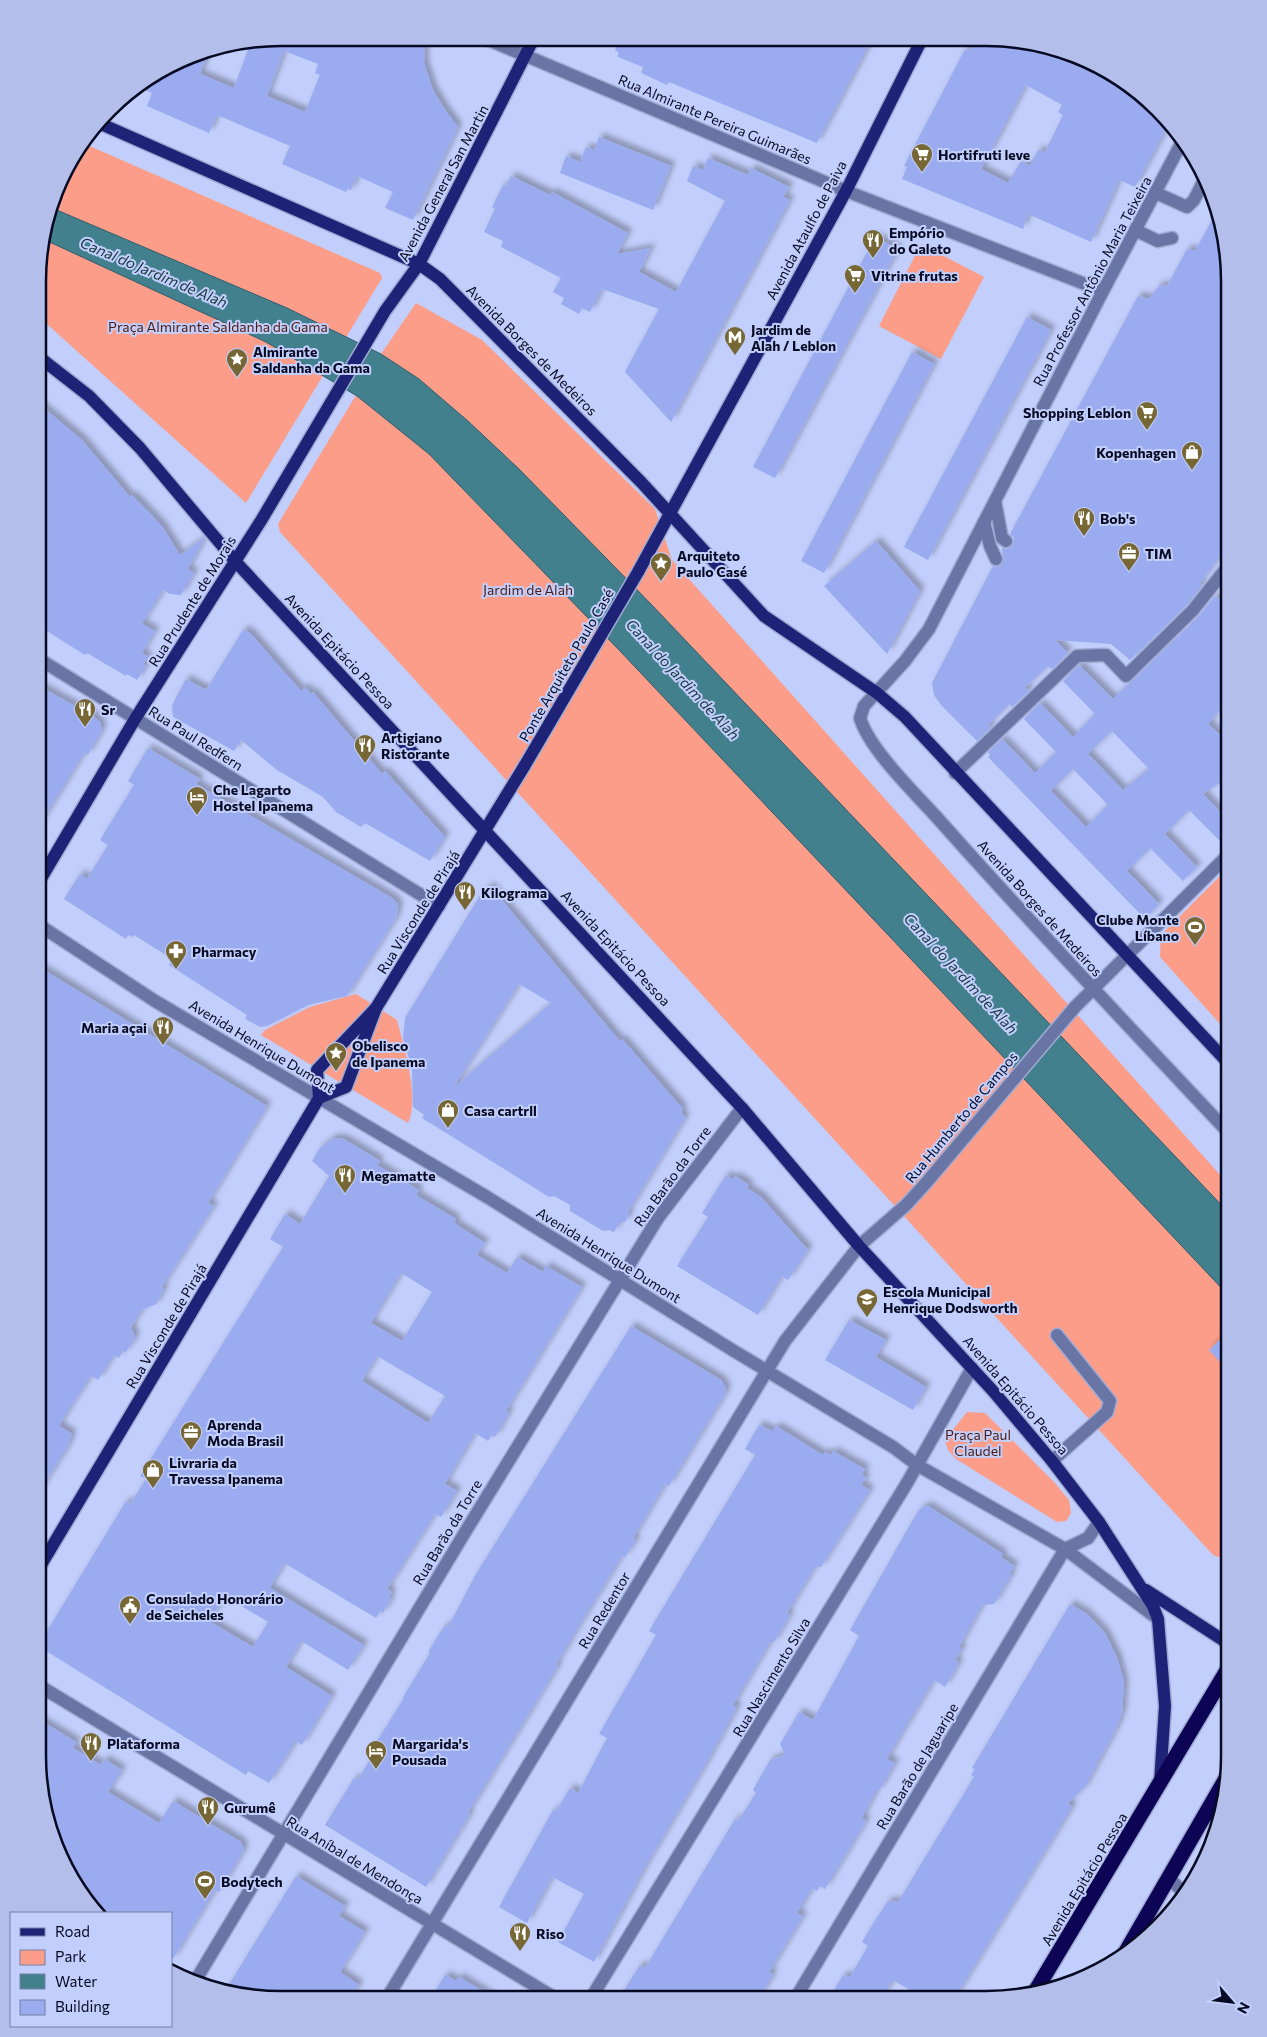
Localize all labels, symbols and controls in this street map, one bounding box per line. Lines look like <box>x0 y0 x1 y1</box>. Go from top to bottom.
street label: Rua Almirante Pereira Guimarães <box>616 71 814 167</box>
street label: Avenida General San Martin <box>394 102 492 264</box>
supermarket icon: Hortifruti leve <box>910 142 934 173</box>
place label: Hortifruti leve <box>938 146 1030 163</box>
street label: Avenida Ataulfo de Paiva <box>762 158 850 302</box>
street label: Rua Professor Antônio Maria Teixeira <box>1029 173 1155 389</box>
place label: Empório do Galeto <box>889 224 951 257</box>
restaurant icon: Empório do Galeto <box>861 228 885 259</box>
water label: Canal do Jardim de Alah <box>78 233 230 311</box>
supermarket icon: Vitrine frutas <box>843 263 867 294</box>
place label: Vitrine frutas <box>871 267 958 284</box>
street label: Avenida Borges de Medeiros <box>463 281 601 419</box>
park label: Praça Almirante Saldanha da Gama <box>108 318 328 335</box>
place label: Jardim de Alah / Leblon <box>751 321 836 354</box>
metro station icon: Jardim de Alah / Leblon <box>723 325 747 356</box>
place label: Almirante Saldanha da Gama <box>253 343 370 376</box>
place icon: Almirante Saldanha da Gama <box>225 347 249 378</box>
supermarket icon: Shopping Leblon <box>1135 400 1159 431</box>
place label: Shopping Leblon <box>1023 404 1131 421</box>
shop icon: Kopenhagen <box>1180 440 1204 471</box>
place label: Kopenhagen <box>1096 444 1176 461</box>
restaurant icon: Bob's <box>1072 506 1096 537</box>
place label: Bob's <box>1100 510 1136 527</box>
street label: Rua Prudente de Morais <box>145 532 239 670</box>
office icon: TIM <box>1117 541 1141 572</box>
place label: TIM <box>1145 545 1172 562</box>
place label: Arquiteto Paulo Casé <box>677 547 747 580</box>
place icon: Arquiteto Paulo Casé <box>649 551 673 582</box>
park label: Jardim de Alah <box>483 581 573 598</box>
street label: Ponte Arquiteto Paulo Casé <box>515 585 617 745</box>
street label: Avenida Epitácio Pessoa <box>282 590 398 712</box>
water label: Canal do Jardim de Alah <box>622 615 744 743</box>
restaurant icon: Sr <box>73 697 97 728</box>
place label: Sr <box>101 701 115 718</box>
street label: Rua Paul Redfern <box>146 702 246 774</box>
place label: Artigiano Ristorante <box>381 729 450 762</box>
restaurant icon: Artigiano Ristorante <box>353 733 377 764</box>
place label: Che Lagarto Hostel Ipanema <box>213 781 313 814</box>
hotel icon: Che Lagarto Hostel Ipanema <box>185 785 209 816</box>
street label: Avenida Borges de Medeiros <box>974 836 1106 980</box>
street label: Rua Visconde de Pirajá <box>373 847 463 977</box>
restaurant icon: Kilograma <box>453 880 477 911</box>
place label: Kilograma <box>481 884 547 901</box>
street label: Avenida Epitácio Pessoa <box>558 887 674 1009</box>
water label: Canal do Jardim de Alah <box>900 909 1022 1037</box>
place label: Clube Monte Líbano <box>1096 911 1179 944</box>
sports icon: Clube Monte Líbano <box>1183 915 1207 946</box>
pharmacy icon: Pharmacy <box>164 939 188 970</box>
place label: Pharmacy <box>192 943 257 960</box>
street label: Avenida Henrique Dumont <box>186 996 338 1096</box>
restaurant icon: Maria açai <box>151 1015 175 1046</box>
place label: Maria açai <box>81 1019 147 1036</box>
place label: Obelisco de Ipanema <box>352 1037 425 1070</box>
place icon: Obelisco de Ipanema <box>324 1041 348 1072</box>
street label: Rua Humberto de Campos <box>901 1048 1021 1186</box>
shop icon: Casa cartrll <box>436 1098 460 1129</box>
place label: Casa cartrll <box>464 1102 537 1119</box>
street label: Rua Barão da Torre <box>630 1122 714 1230</box>
restaurant icon: Megamatte <box>333 1163 357 1194</box>
place label: Megamatte <box>361 1167 436 1184</box>
street label: Avenida Henrique Dumont <box>534 1204 684 1307</box>
street label: Rua Visconde de Pirajá <box>122 1261 210 1391</box>
place label: Escola Municipal Henrique Dodsworth <box>883 1283 1018 1316</box>
school or university icon: Escola Municipal Henrique Dodsworth <box>855 1287 879 1318</box>
street label: Avenida Epitácio Pessoa <box>960 1332 1072 1458</box>
place label: Aprenda Moda Brasil <box>207 1416 284 1449</box>
office icon: Aprenda Moda Brasil <box>179 1420 203 1451</box>
park label: Praça Paul Claudel <box>945 1426 1011 1459</box>
place label: Livraria da Travessa Ipanema <box>169 1454 283 1487</box>
shop icon: Livraria da Travessa Ipanema <box>141 1458 165 1489</box>
street label: Rua Barão da Torre <box>409 1476 485 1588</box>
street label: Rua Redentor <box>574 1568 634 1651</box>
place label: Consulado Honorário de Seicheles <box>146 1590 283 1623</box>
public building icon: Consulado Honorário de Seicheles <box>118 1594 142 1625</box>
street label: Rua Nascimento Silva <box>729 1614 813 1740</box>
street label: Rua Barão de Jaguaripe <box>873 1700 961 1832</box>
restaurant icon: Plataforma <box>79 1731 103 1762</box>
place label: Plataforma <box>107 1735 180 1752</box>
place label: Margarida's Pousada <box>392 1735 469 1768</box>
hotel icon: Margarida's Pousada <box>364 1739 388 1770</box>
restaurant icon: Gurumê <box>196 1795 220 1826</box>
place label: Gurumê <box>224 1799 276 1816</box>
street label: Avenida Epitácio Pessoa <box>1038 1809 1130 1949</box>
street label: Rua Aníbal de Mendonça <box>284 1813 426 1907</box>
sports icon: Bodytech <box>193 1869 217 1900</box>
place label: Bodytech <box>221 1873 283 1890</box>
legend <box>10 1912 172 2027</box>
restaurant icon: Riso <box>508 1921 532 1952</box>
text: Road <box>55 1922 90 1940</box>
place label: Riso <box>536 1925 564 1942</box>
text: Park <box>55 1947 86 1965</box>
text: Water <box>55 1972 97 1990</box>
north arrow <box>1207 1977 1257 2027</box>
text: Building <box>55 1997 110 2015</box>
text: N <box>1234 2000 1254 2017</box>

